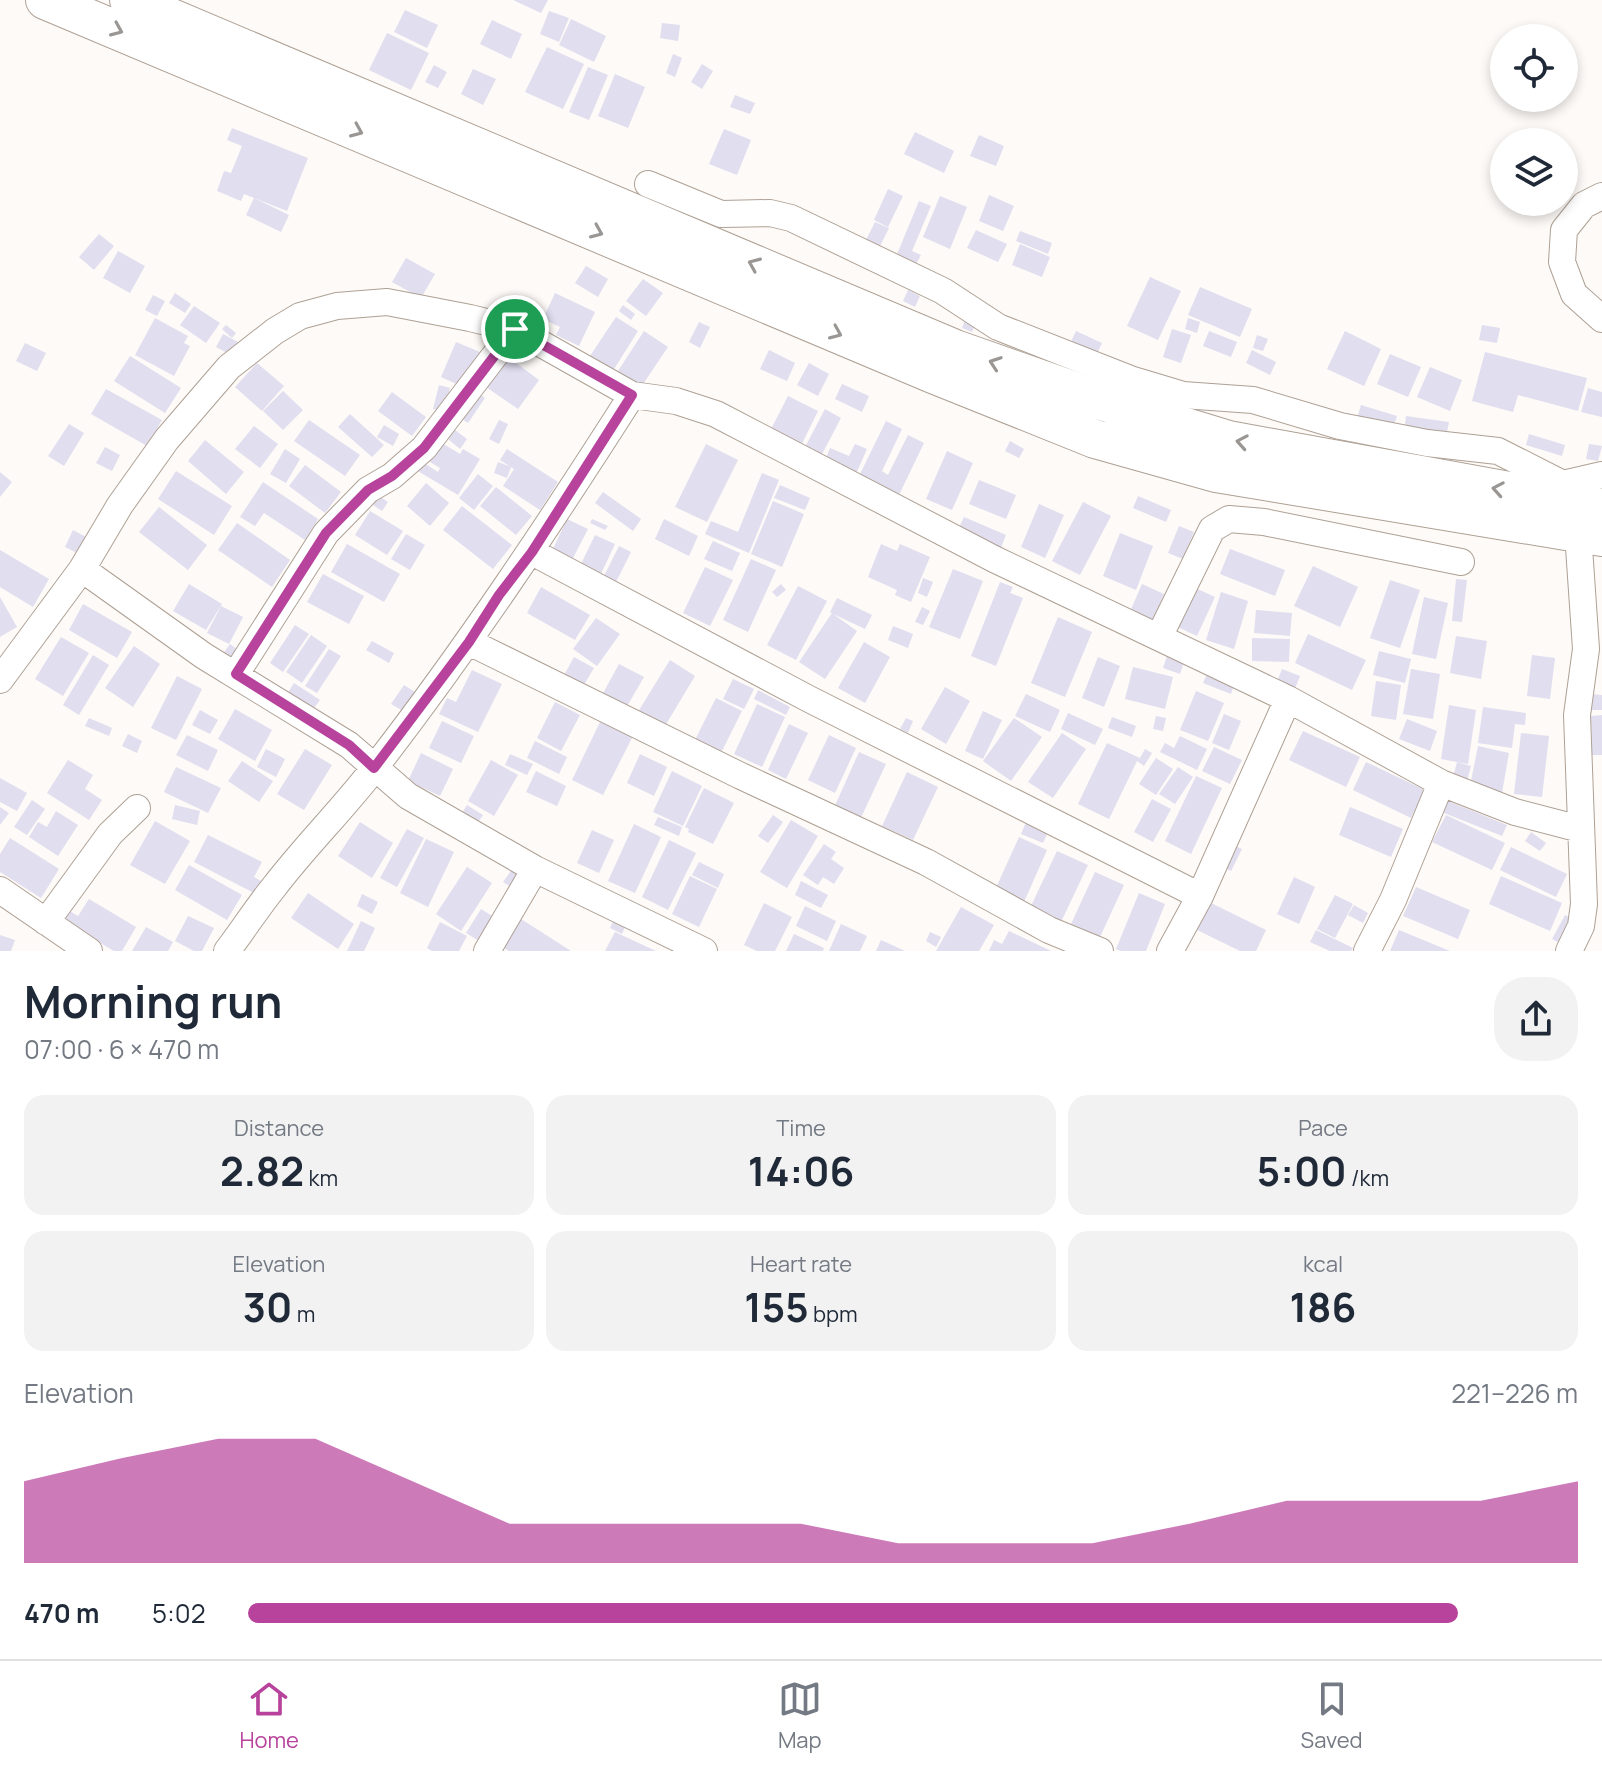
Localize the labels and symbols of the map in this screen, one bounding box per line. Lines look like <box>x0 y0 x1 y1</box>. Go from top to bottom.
one-way arrow <box>109 21 123 37</box>
one-way arrow <box>349 122 363 138</box>
one-way arrow <box>588 223 603 239</box>
one-way arrow <box>748 257 762 274</box>
pin <box>481 295 549 363</box>
one-way arrow <box>828 324 842 340</box>
one-way arrow <box>988 356 1002 372</box>
one-way arrow <box>1235 435 1249 452</box>
one-way arrow <box>1491 482 1505 499</box>

